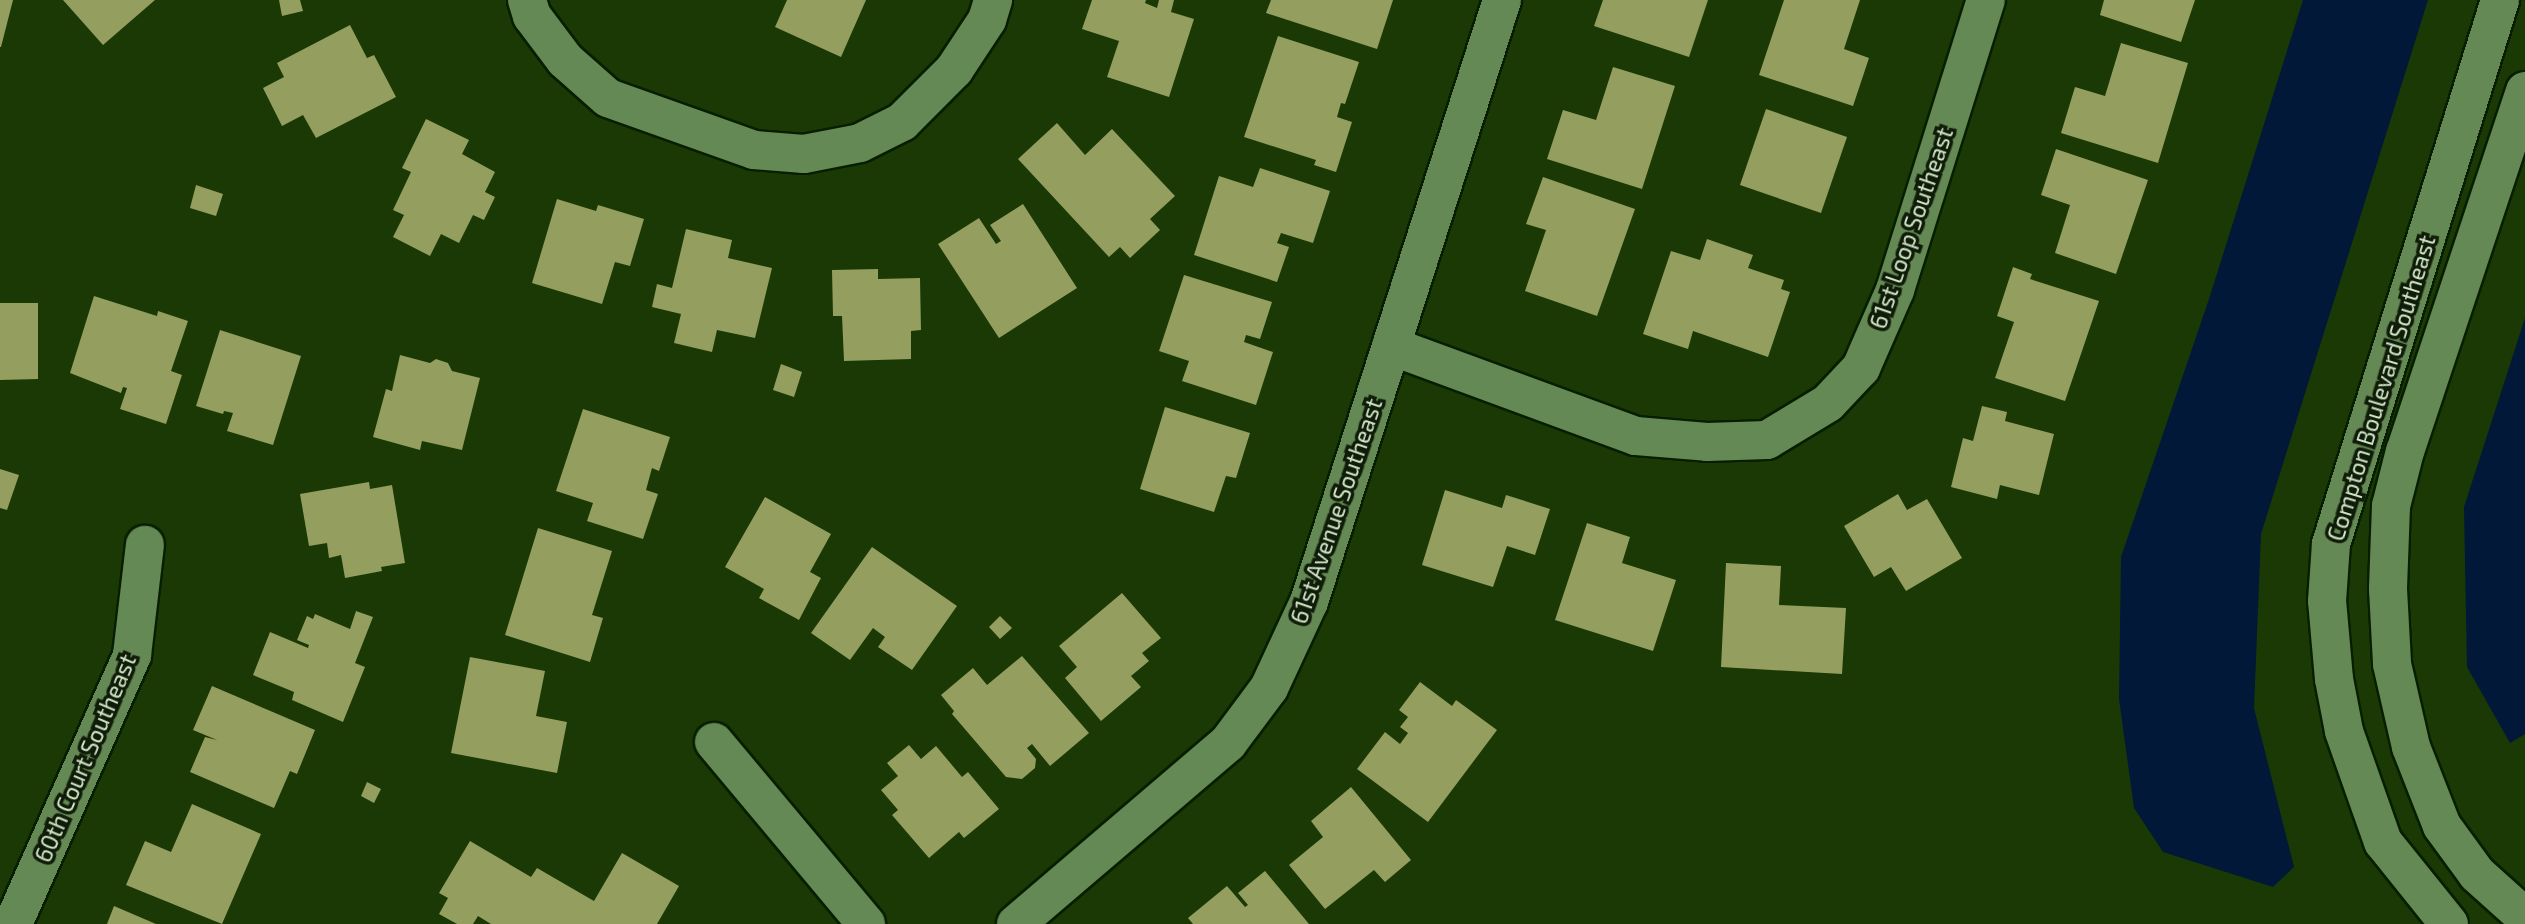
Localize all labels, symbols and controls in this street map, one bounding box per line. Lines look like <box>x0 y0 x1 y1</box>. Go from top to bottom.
street label: 61st Loop Southeast <box>1864 124 1958 332</box>
street label: Compton Boulevard Southeast <box>2321 232 2441 544</box>
street label: 61st Avenue Southeast <box>1284 395 1388 627</box>
street label: 60th Court Southeast <box>29 650 141 866</box>

